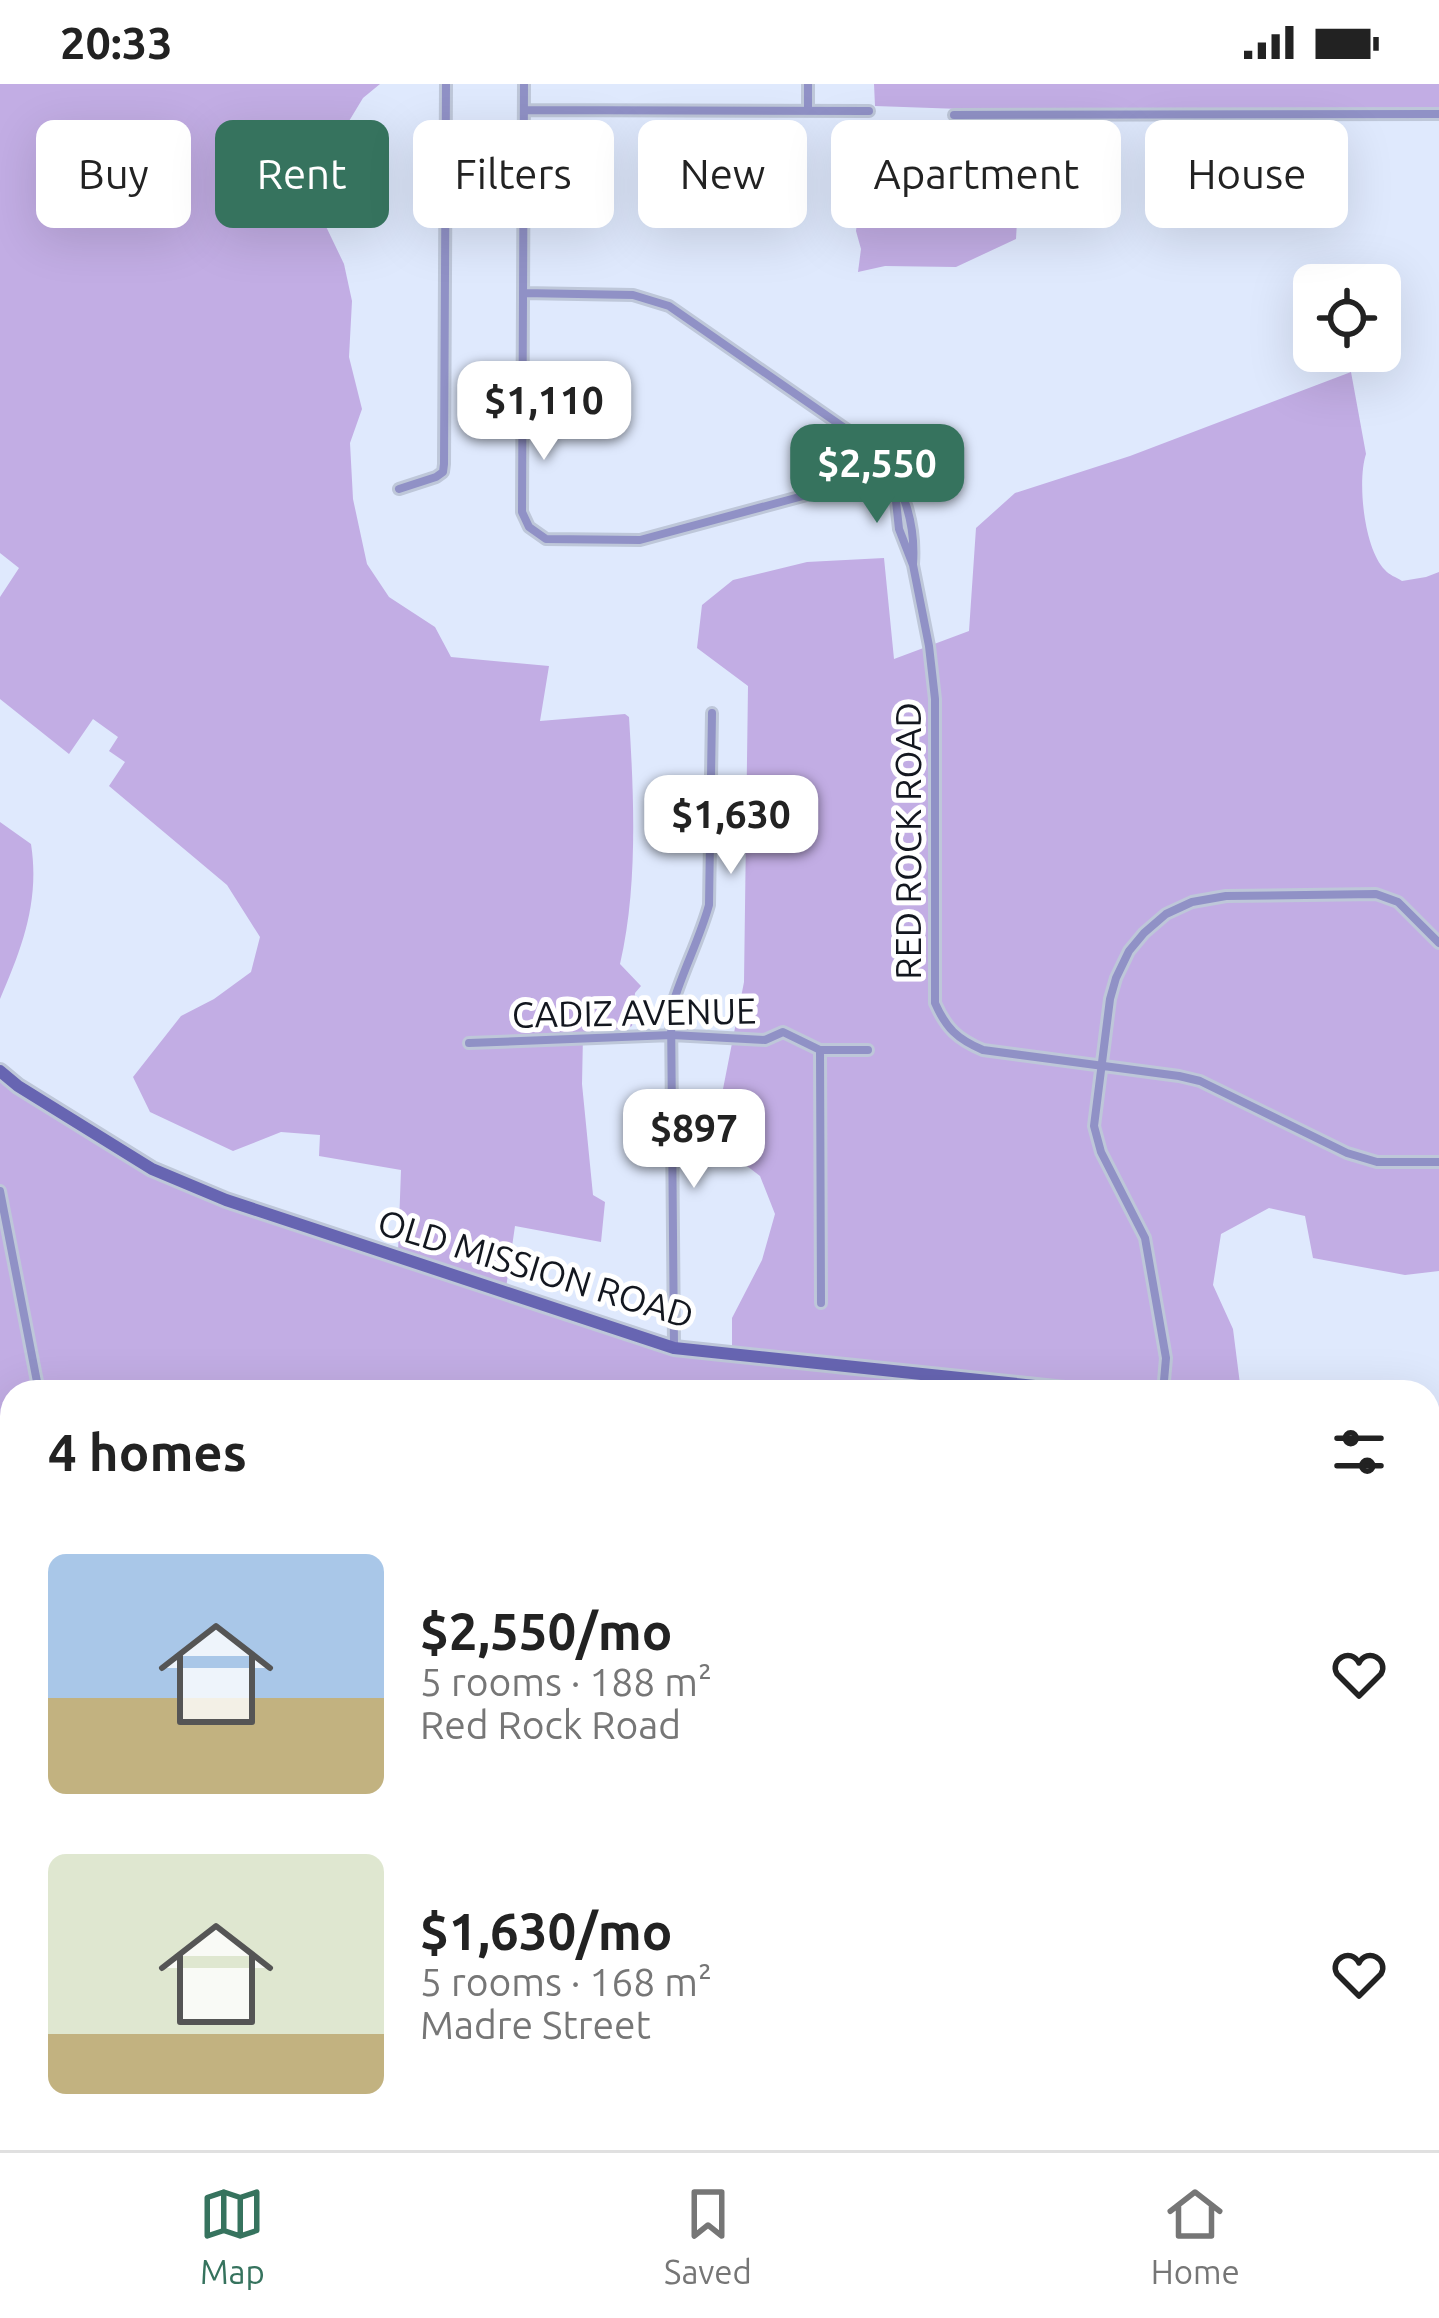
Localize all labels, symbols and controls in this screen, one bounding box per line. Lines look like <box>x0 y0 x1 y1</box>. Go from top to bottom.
text: 20:33 <box>60 17 173 68</box>
chip: Buy <box>36 120 191 228</box>
chip: Rent <box>215 120 389 228</box>
chip: Filters <box>413 120 614 228</box>
chip: New <box>638 120 807 228</box>
chip: Apartment <box>831 120 1121 228</box>
chip: House <box>1145 120 1348 228</box>
map controls <box>1293 264 1401 372</box>
button: locate <box>1293 264 1401 372</box>
pin: $1,110 <box>446 361 642 463</box>
text: $1,110 <box>484 378 604 421</box>
pin: $2,550 <box>779 424 975 526</box>
text: $2,550 <box>817 441 937 484</box>
street label: RED ROCK ROAD <box>887 702 928 980</box>
pin: $1,630 <box>633 775 829 877</box>
text: $1,630 <box>671 792 791 835</box>
street label: CADIZ AVENUE <box>511 989 757 1035</box>
pin: $897 <box>623 1089 765 1191</box>
text: $897 <box>650 1106 738 1149</box>
street label: OLD MISSION ROAD <box>373 1200 699 1336</box>
icon: filters <box>1326 1419 1392 1485</box>
text: 4 homes <box>48 1423 247 1481</box>
icon: home <box>144 1602 288 1746</box>
text: $2,550/mo <box>420 1602 672 1660</box>
icon: heart <box>1326 1641 1392 1707</box>
text: 5 rooms · 188 m² <box>420 1660 712 1703</box>
text: Red Rock Road <box>420 1703 681 1746</box>
icon: home <box>144 1902 288 2046</box>
text: $1,630/mo <box>420 1902 672 1960</box>
icon: heart <box>1326 1941 1392 2007</box>
text: 5 rooms · 168 m² <box>420 1960 712 2003</box>
text: Madre Street <box>420 2003 651 2046</box>
tab: Map <box>199 2181 265 2290</box>
tab: Saved <box>664 2181 752 2290</box>
tab: Home <box>1151 2181 1240 2290</box>

